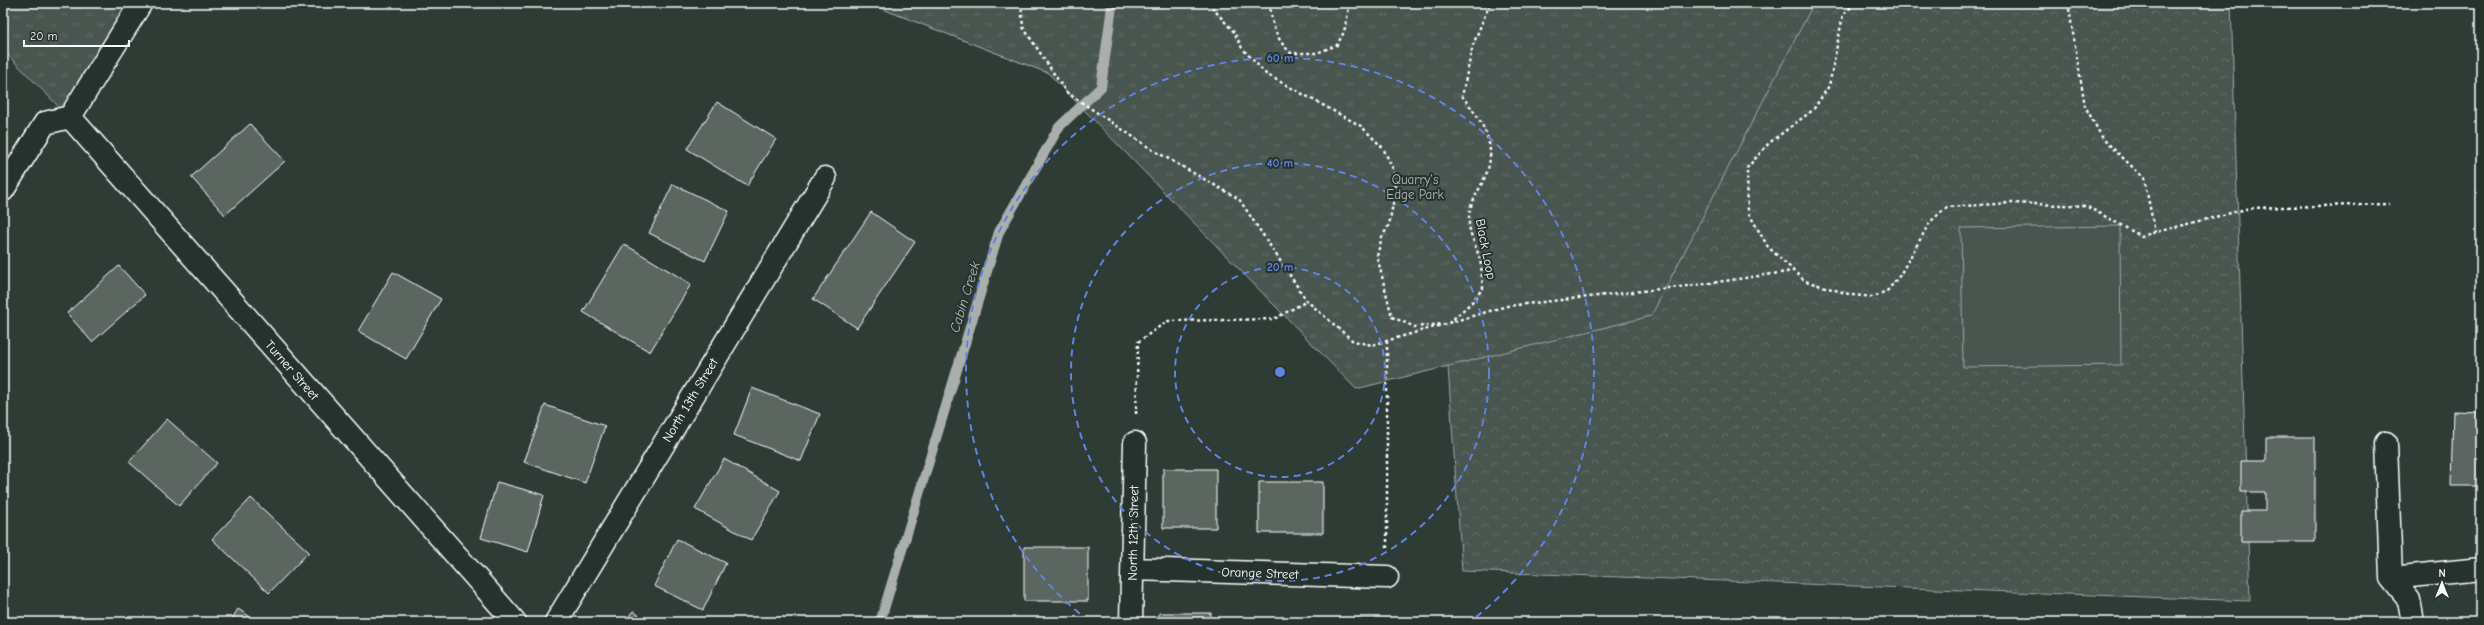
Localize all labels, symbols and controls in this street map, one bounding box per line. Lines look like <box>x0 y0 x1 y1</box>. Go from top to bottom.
scale bar <box>24 22 129 48</box>
text: 20 m <box>30 29 58 43</box>
text: 60 m <box>1267 51 1293 65</box>
text: 40 m <box>1267 156 1293 170</box>
park label: Quarry's Edge Park <box>1386 172 1444 202</box>
street label: Black Loop <box>1473 217 1499 281</box>
water label: Cabin Creek <box>946 259 984 335</box>
text: 20 m <box>1267 260 1293 274</box>
street label: Turner Street <box>262 337 323 404</box>
street label: North 13th Street <box>659 354 722 445</box>
centre of rings <box>1273 365 1287 379</box>
street label: North 12th Street <box>1125 484 1141 581</box>
north arrow <box>2422 563 2462 603</box>
street label: Orange Street <box>1221 564 1300 582</box>
text: N <box>2438 567 2446 580</box>

